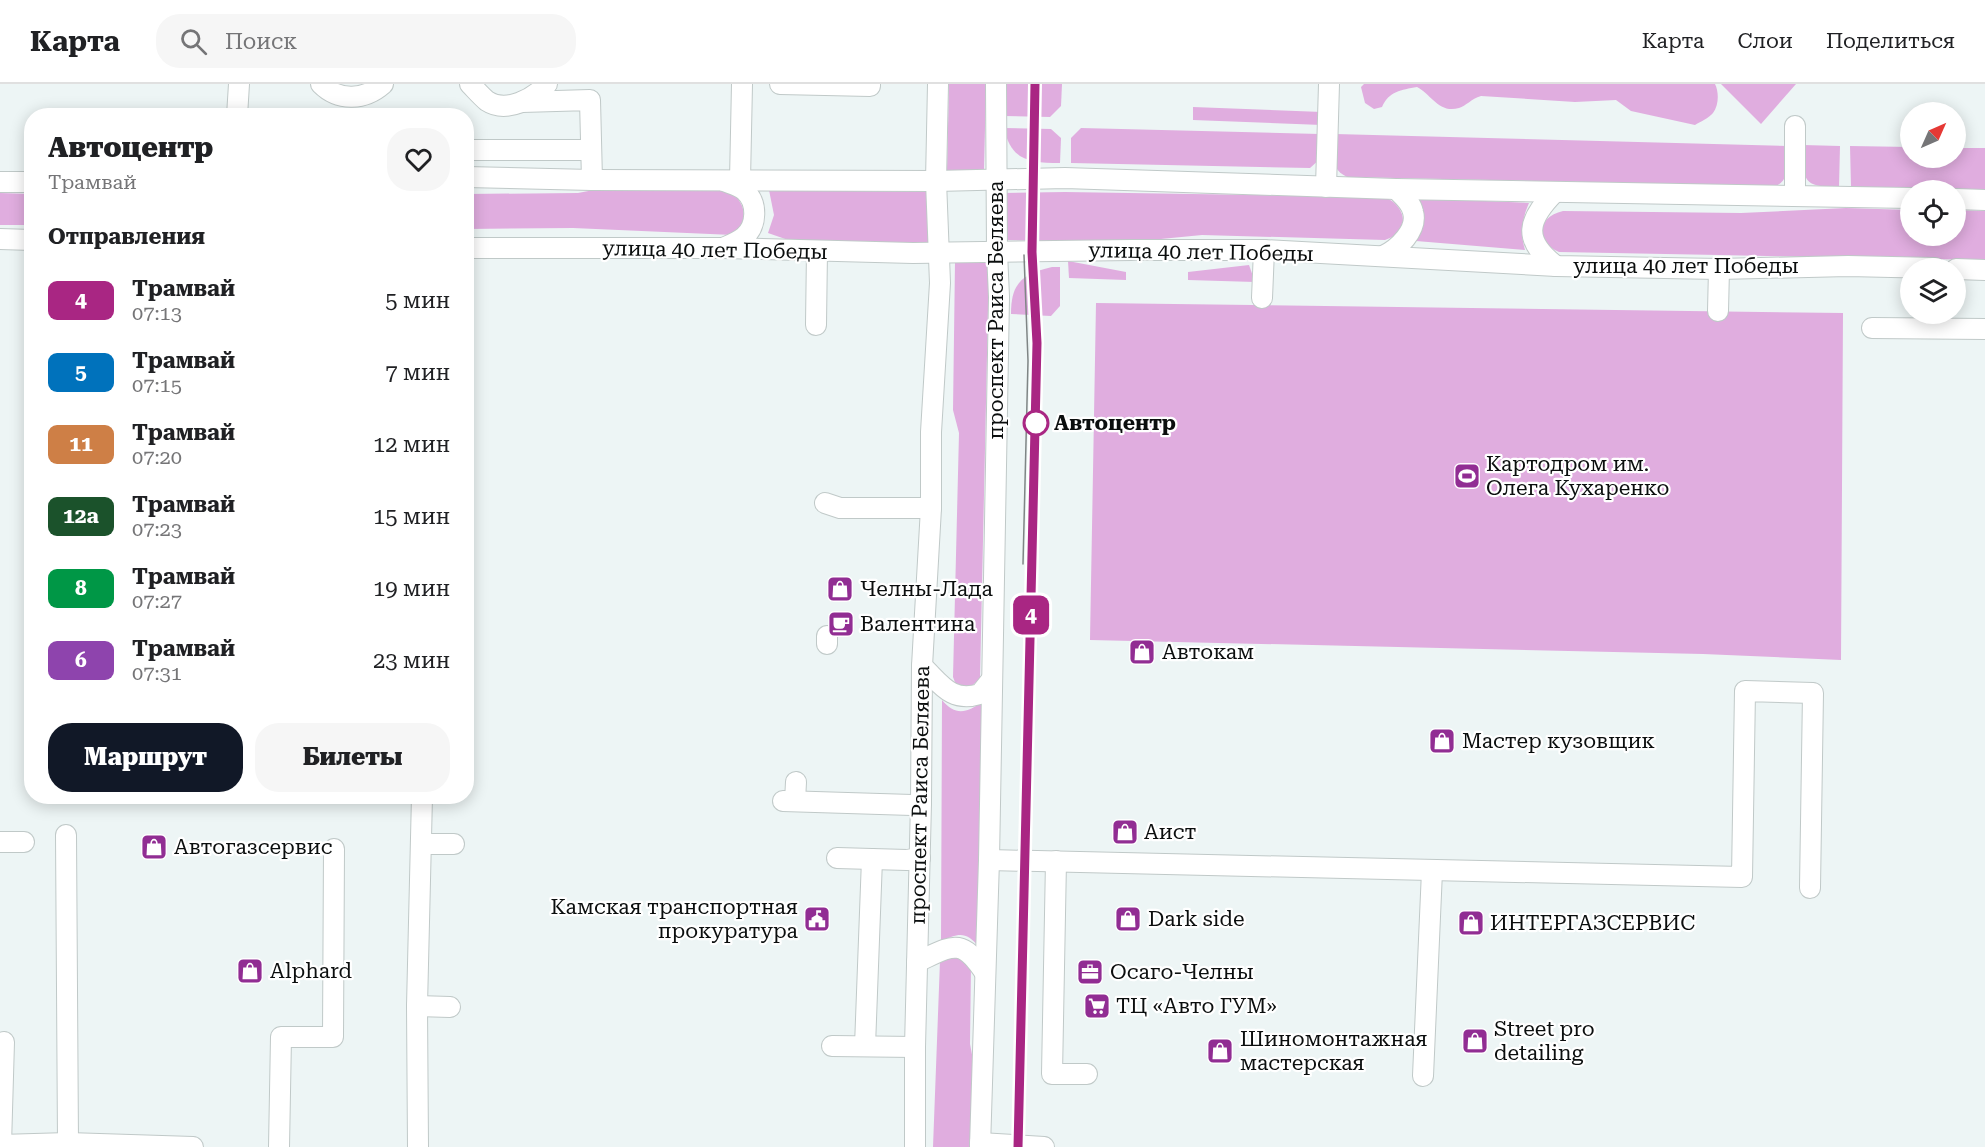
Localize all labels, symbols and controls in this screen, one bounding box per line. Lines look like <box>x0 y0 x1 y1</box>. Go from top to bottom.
search box <box>156 14 576 68</box>
text: Карта <box>30 25 120 58</box>
icon: search <box>177 25 210 58</box>
text: Поиск <box>225 29 297 54</box>
text: Карта <box>1642 29 1705 53</box>
text: Слои <box>1738 29 1793 53</box>
text: Поделиться <box>1826 29 1955 53</box>
north arrow <box>1900 102 1966 168</box>
map controls <box>1900 102 1966 324</box>
button: heart <box>387 128 450 191</box>
text: Автоцентр <box>48 131 213 164</box>
text: Трамвай <box>48 170 137 194</box>
street label: проспект Раиса Беляева <box>984 180 1008 439</box>
button: locate <box>1900 180 1966 246</box>
text: Отправления <box>48 224 205 249</box>
street label: улица 40 лет Победы <box>602 236 828 264</box>
street label: улица 40 лет Победы <box>1088 238 1314 266</box>
street label: улица 40 лет Победы <box>1573 254 1799 278</box>
button: layers <box>1900 258 1966 324</box>
text: Трамвай <box>132 276 235 301</box>
text: 4 <box>75 288 87 312</box>
text: 5 мин <box>385 288 450 313</box>
text: 07:13 <box>132 301 182 325</box>
text: Трамвай <box>132 348 235 373</box>
text: 5 <box>75 360 87 384</box>
text: 7 мин <box>385 360 450 385</box>
text: 07:15 <box>132 373 182 397</box>
marker: Автоцентр <box>1023 410 1049 436</box>
place label: Автоцентр <box>1054 411 1176 435</box>
text: Трамвай <box>132 420 235 445</box>
text: 11 <box>69 432 93 456</box>
text: 12 мин <box>373 432 450 457</box>
text: 07:20 <box>132 445 182 469</box>
place label: Картодром им. Олега Кухаренко <box>1486 452 1669 500</box>
sports icon: Картодром им. Олега Кухаренко <box>1452 461 1482 491</box>
text: Трамвай <box>132 492 235 517</box>
text: 12а <box>63 504 99 528</box>
text: 15 мин <box>373 504 450 529</box>
text: 07:23 <box>132 517 182 541</box>
text: Трамвай <box>132 564 235 589</box>
shop icon: Челны-Лада <box>825 574 855 604</box>
text: 8 <box>75 576 87 600</box>
text: 19 мин <box>373 576 450 601</box>
place label: Челны-Лада <box>860 577 994 601</box>
text: 07:27 <box>132 589 182 613</box>
line badge: 4 <box>1012 596 1050 634</box>
text: 4 <box>1025 603 1037 627</box>
cafe icon: Валентина <box>826 609 856 639</box>
place label: Валентина <box>860 612 976 636</box>
text: Трамвай <box>132 636 235 661</box>
shop icon: Автокам <box>1127 637 1157 667</box>
place label: Автокам <box>1162 640 1254 664</box>
text: 6 <box>75 648 87 672</box>
text: 23 мин <box>373 648 450 673</box>
text: 07:31 <box>132 661 182 685</box>
street label: проспект Раиса Беляева <box>906 665 934 925</box>
button: Маршрут <box>48 723 243 792</box>
button: Билеты <box>255 723 450 792</box>
shop icon: Мастер кузовщик <box>1427 726 1457 756</box>
place label: Мастер кузовщик <box>1462 729 1655 753</box>
shop icon: Аист <box>1110 817 1140 847</box>
place label: Аист <box>1144 820 1196 844</box>
shop icon: Автогазсервис <box>139 832 169 862</box>
place label: Автогазсервис <box>174 835 333 859</box>
place label: Камская транспортная прокуратура <box>551 895 799 943</box>
public building icon: Камская транспортная прокуратура <box>802 904 832 934</box>
shop icon: Dark side <box>1113 904 1143 934</box>
place label: Dark side <box>1148 907 1245 931</box>
shop icon: ИНТЕРГАЗСЕРВИС <box>1456 908 1486 938</box>
place label: ИНТЕРГАЗСЕРВИС <box>1490 911 1695 935</box>
shop icon: Alphard <box>235 956 265 986</box>
office icon: Осаго-Челны <box>1075 957 1105 987</box>
place label: Alphard <box>270 959 353 983</box>
place label: Осаго-Челны <box>1110 960 1254 984</box>
supermarket icon: ТЦ «Авто ГУМ» <box>1082 991 1112 1021</box>
place label: ТЦ «Авто ГУМ» <box>1116 994 1277 1018</box>
place label: Street pro detailing <box>1494 1017 1595 1065</box>
shop icon: Street pro detailing <box>1460 1026 1490 1056</box>
place label: Шиномонтажная мастерская <box>1240 1027 1428 1075</box>
shop icon: Шиномонтажная мастерская <box>1205 1036 1235 1066</box>

